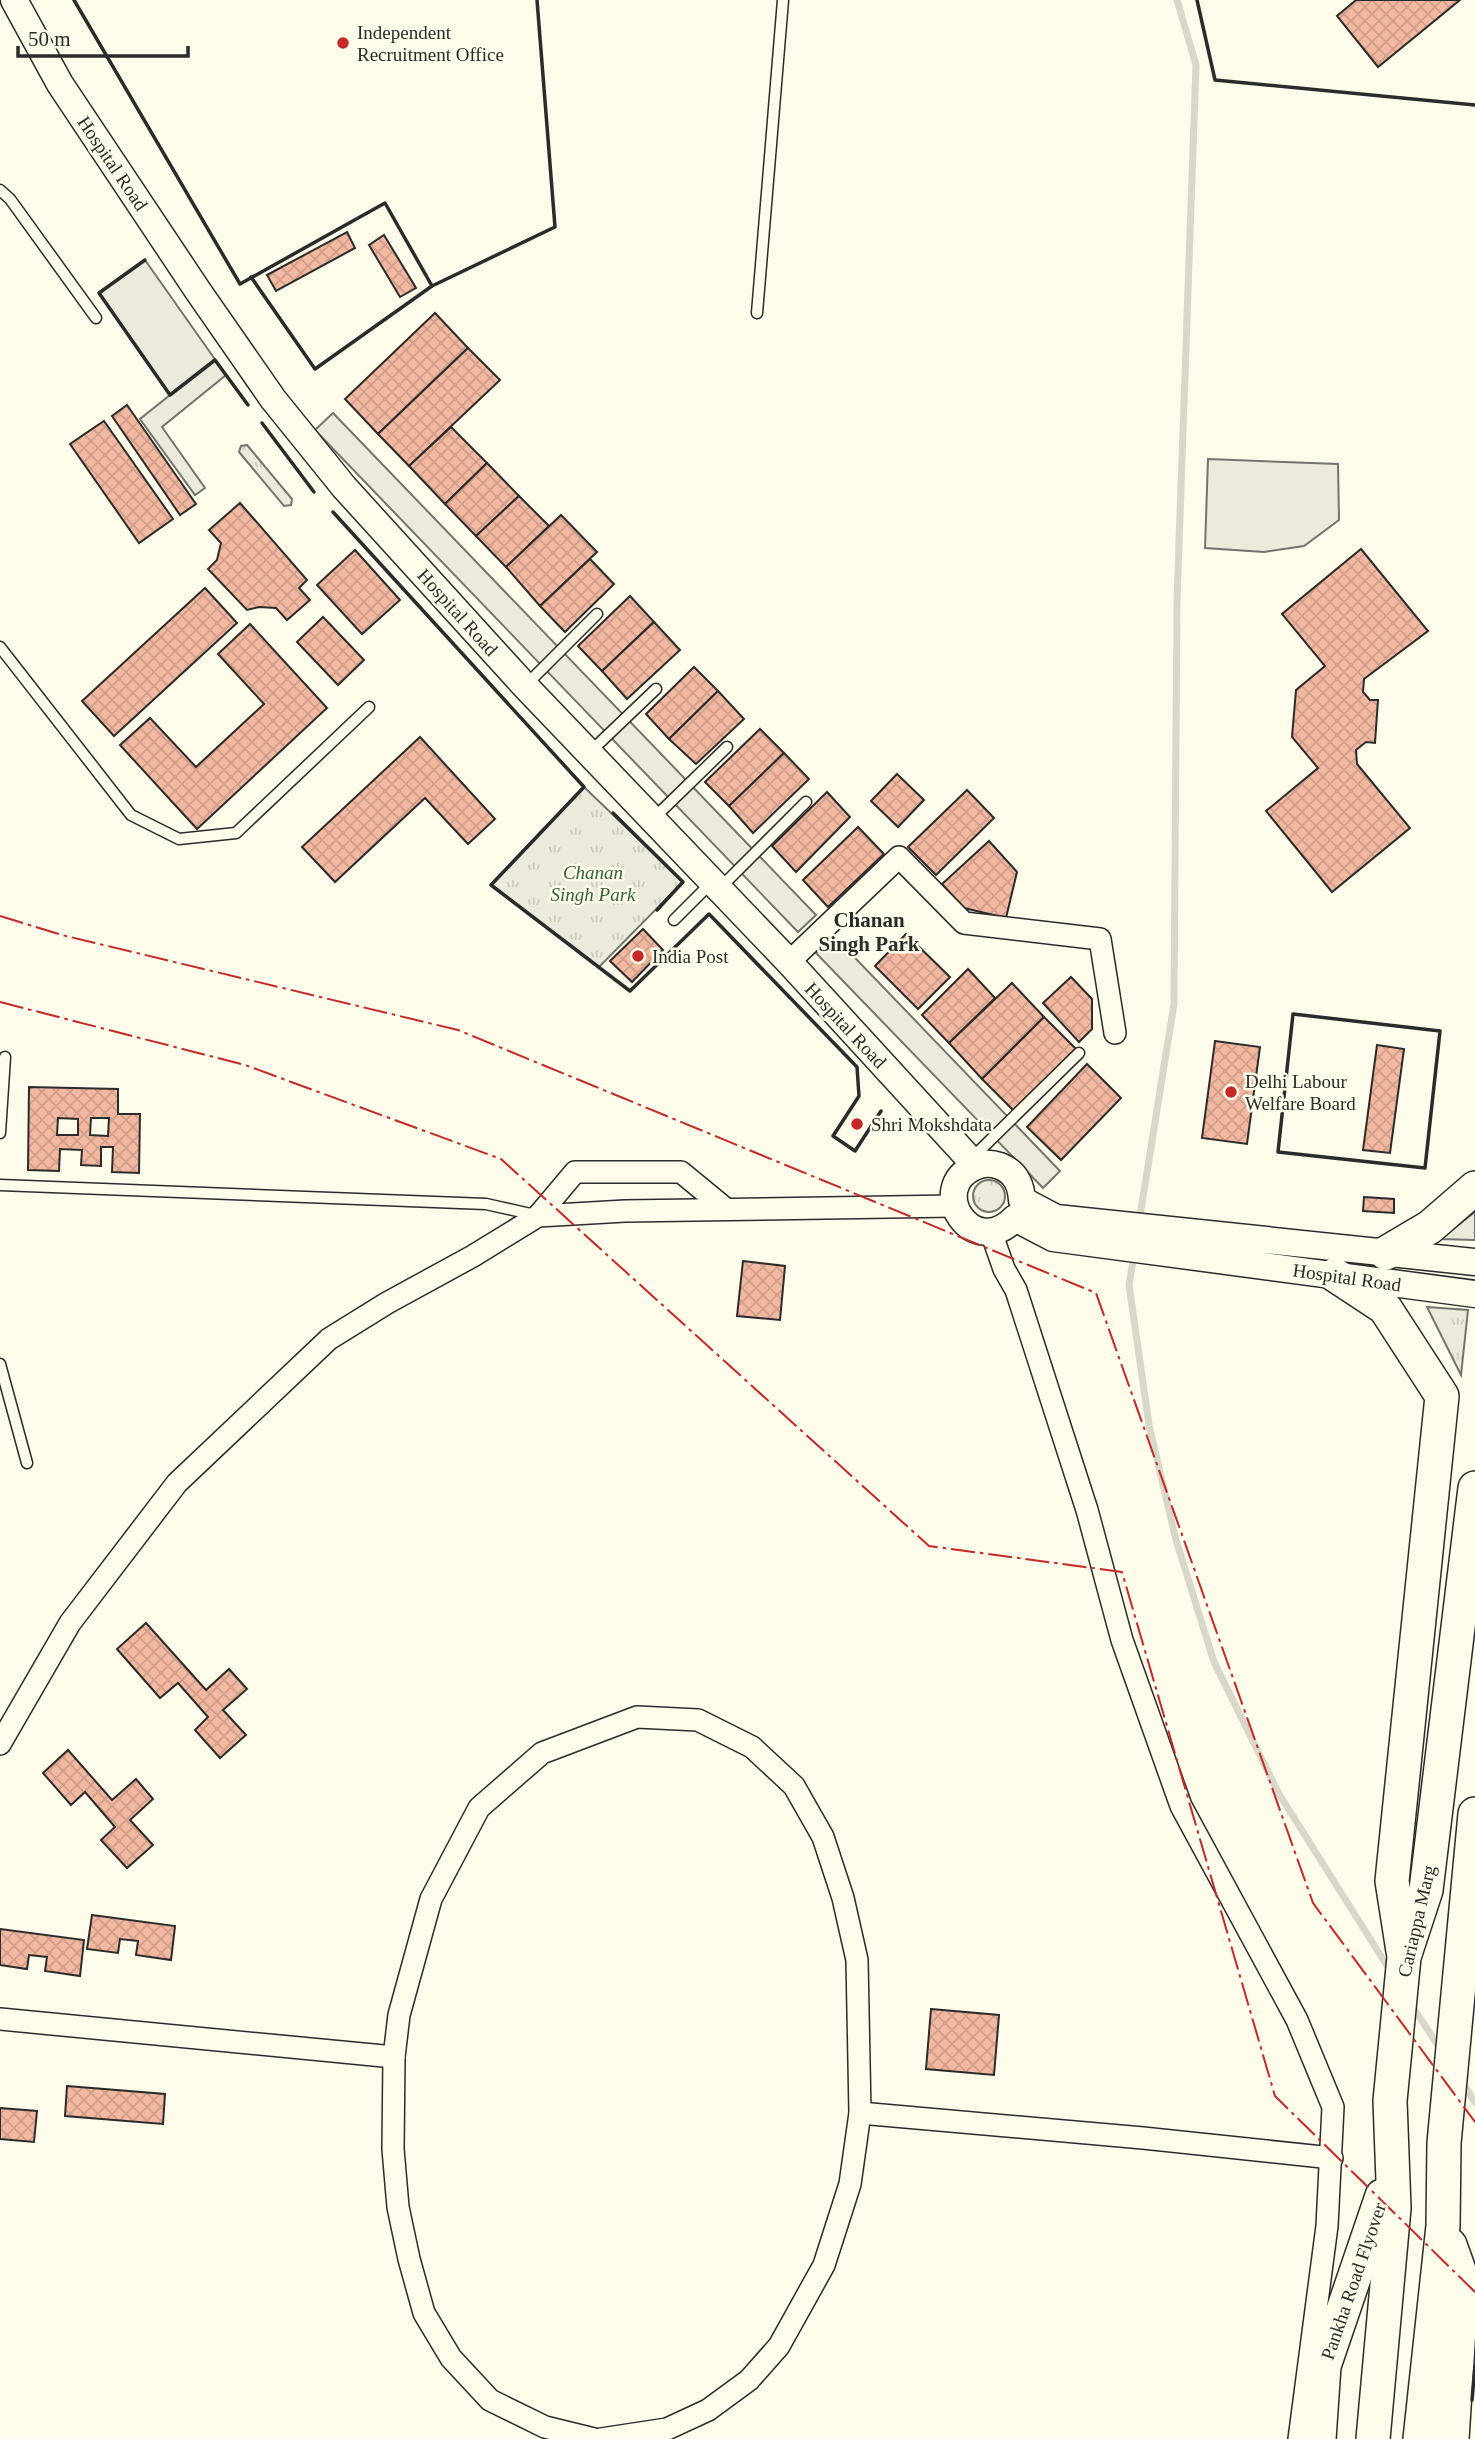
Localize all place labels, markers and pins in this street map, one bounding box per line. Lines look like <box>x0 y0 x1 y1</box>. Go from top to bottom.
place label: Independent Recruitment Office <box>357 22 504 65</box>
marker: Independent Recruitment Office <box>335 35 351 51</box>
place label: India Post <box>652 946 729 967</box>
marker: India Post <box>630 948 646 964</box>
place label: Delhi Labour Welfare Board <box>1245 1071 1356 1114</box>
marker: Delhi Labour Welfare Board <box>1223 1084 1239 1100</box>
place label: Shri Mokshdata <box>871 1114 992 1135</box>
marker: Shri Mokshdata <box>849 1116 865 1132</box>

